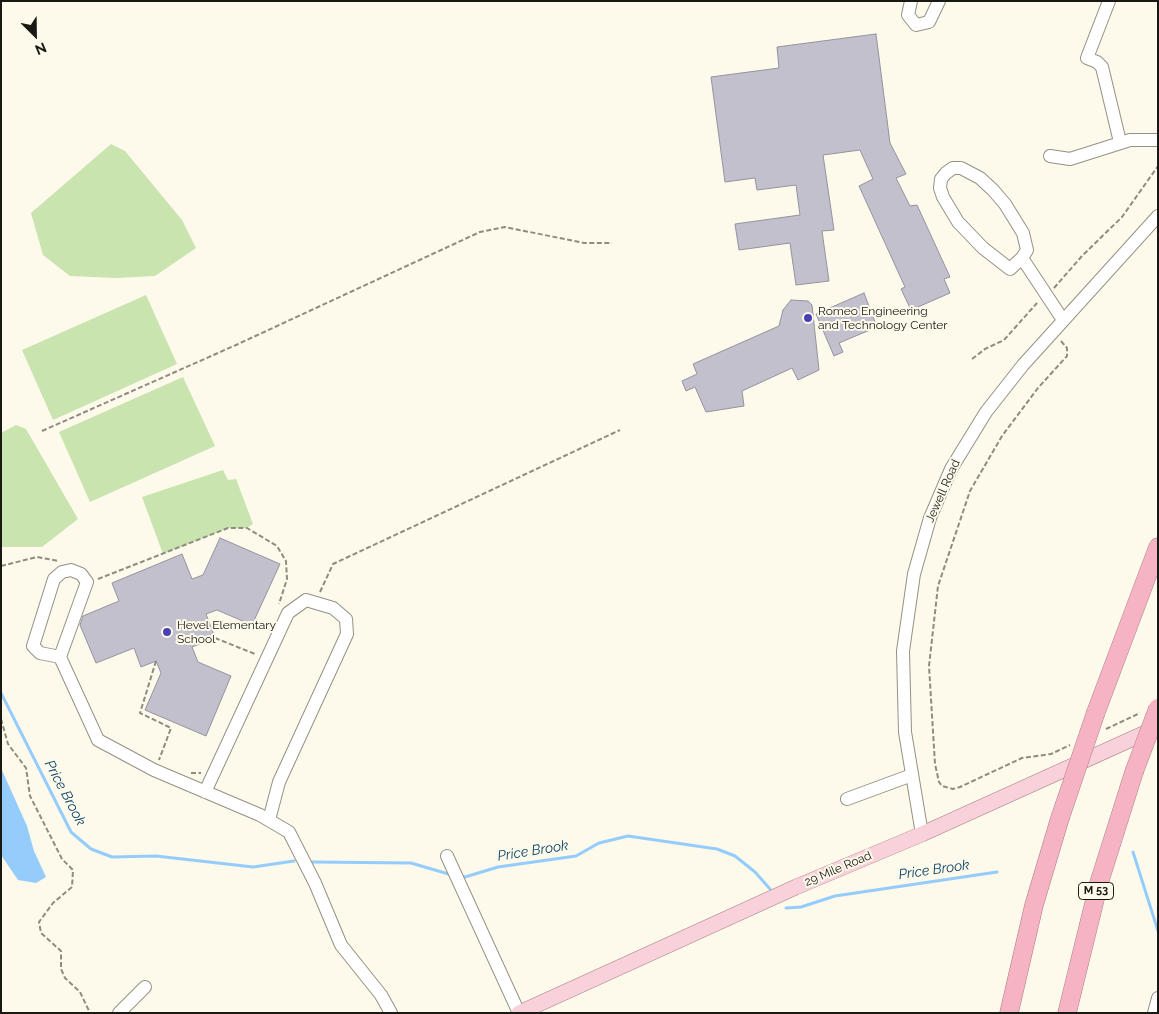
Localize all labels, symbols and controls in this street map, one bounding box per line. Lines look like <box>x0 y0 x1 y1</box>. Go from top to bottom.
north arrow <box>10 10 60 60</box>
text: N <box>33 39 49 58</box>
place label: Romeo Engineering and Technology Center <box>818 304 948 332</box>
marker: Romeo Engineering and Technology Center <box>802 312 814 324</box>
street label: Jewell Road <box>923 457 963 525</box>
place label: Hevel Elementary School <box>177 618 276 646</box>
marker: Hevel Elementary School <box>161 626 173 638</box>
water label: Price Brook <box>41 757 89 829</box>
water label: Price Brook <box>496 837 570 865</box>
street label: 29 Mile Road <box>802 848 874 890</box>
water label: Price Brook <box>897 857 971 883</box>
road number: M 53 <box>1078 882 1114 899</box>

